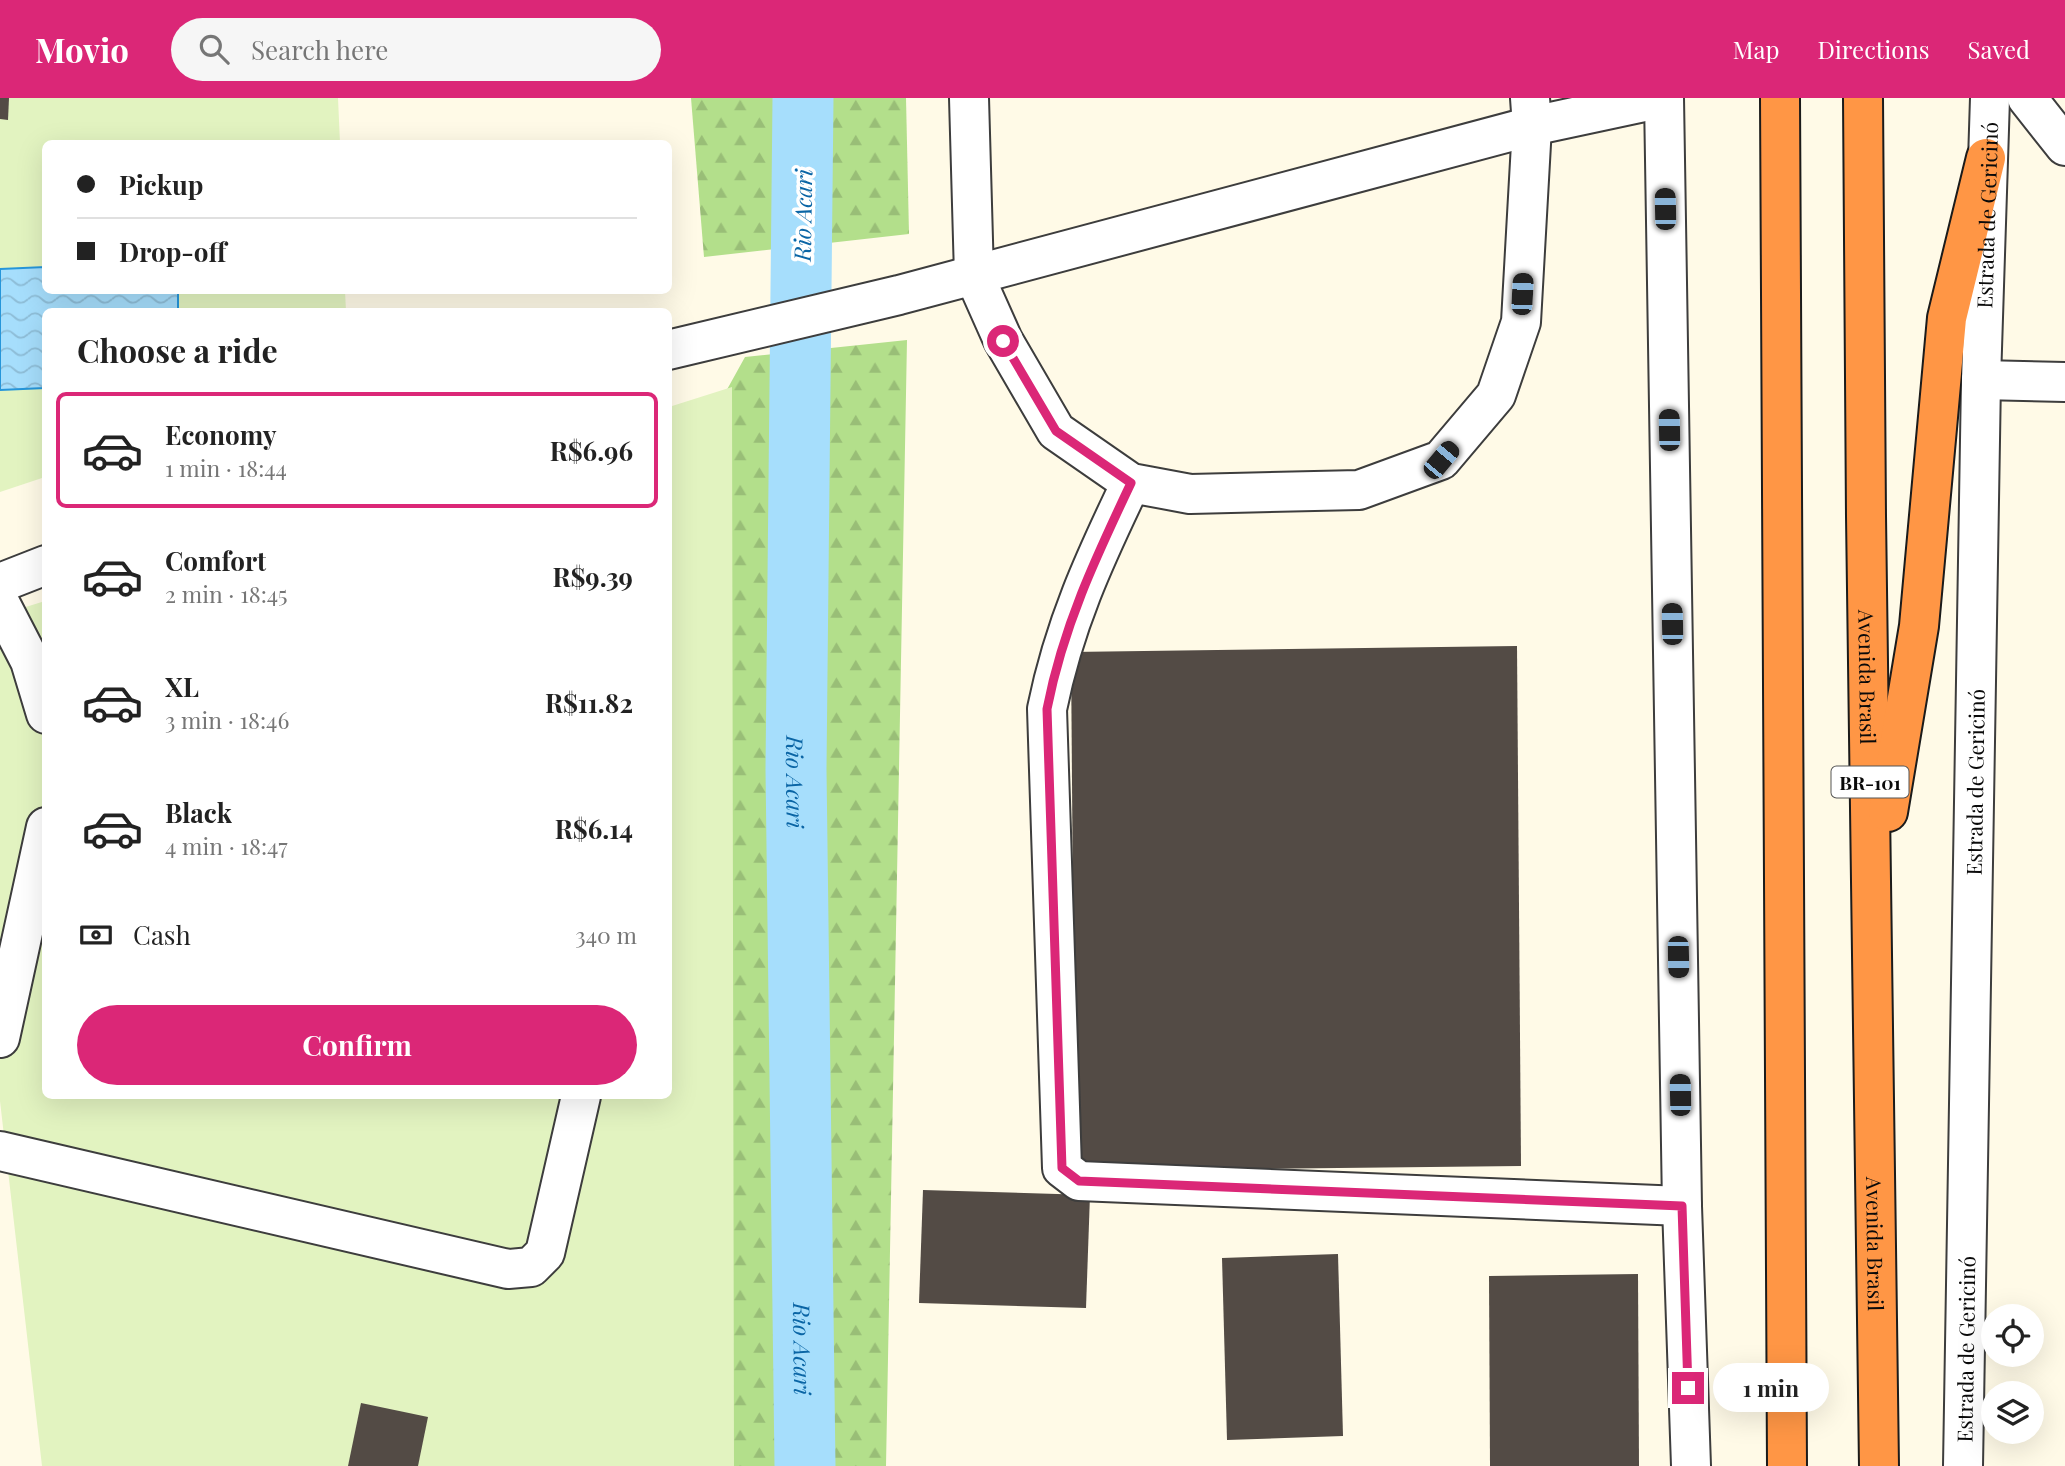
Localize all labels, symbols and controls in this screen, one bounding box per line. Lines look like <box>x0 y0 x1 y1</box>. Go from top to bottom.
search box <box>171 18 661 81</box>
text: Movio <box>35 27 129 71</box>
icon: search <box>195 30 233 68</box>
text: Search here <box>251 32 388 67</box>
text: Map <box>1733 33 1779 65</box>
text: Directions <box>1817 33 1930 65</box>
text: Saved <box>1968 33 2030 65</box>
street label: Estrada de Gericinó <box>1969 122 2003 309</box>
text: Pickup <box>119 167 203 202</box>
water label: Rio Acari <box>786 167 818 262</box>
car <box>1655 188 1676 230</box>
text: Drop-off <box>119 234 226 269</box>
car <box>1511 272 1534 316</box>
route start <box>987 325 1019 357</box>
text: Choose a ride <box>77 328 278 371</box>
car <box>1659 409 1680 451</box>
text: Economy <box>165 417 276 452</box>
icon: car <box>81 419 144 482</box>
text: R$6.96 <box>550 433 633 468</box>
car <box>1420 437 1463 483</box>
text: 1 min · 18:44 <box>165 452 287 483</box>
text: Comfort <box>165 543 266 578</box>
icon: car <box>81 545 144 608</box>
text: R$9.39 <box>552 559 633 594</box>
text: 2 min · 18:45 <box>165 578 288 609</box>
car <box>1662 603 1683 645</box>
street label: Avenida Brasil <box>1853 608 1883 745</box>
text: XL <box>165 669 199 704</box>
icon: car <box>81 671 144 734</box>
text: R$11.82 <box>545 685 633 720</box>
street label: Estrada de Gericinó <box>1959 689 1990 876</box>
text: 3 min · 18:46 <box>165 704 289 735</box>
water label: Rio Acari <box>780 735 812 829</box>
road number: BR-101 <box>1832 766 1909 797</box>
text: Black <box>165 795 232 830</box>
icon: car <box>81 797 144 860</box>
text: R$6.14 <box>555 811 633 846</box>
text: 4 min · 18:47 <box>165 830 288 861</box>
icon: cash <box>77 916 115 954</box>
text: Cash <box>133 917 191 952</box>
text: 340 m <box>575 919 637 950</box>
car <box>1668 936 1689 978</box>
button: Confirm <box>77 1005 637 1085</box>
car <box>1670 1074 1691 1116</box>
street label: Avenida Brasil <box>1861 1175 1891 1311</box>
street label: Estrada de Gericinó <box>1949 1256 1980 1443</box>
water label: Rio Acari <box>787 1301 820 1396</box>
map controls <box>1981 1304 2044 1444</box>
button: locate <box>1981 1304 2044 1367</box>
callout: 1 min <box>1712 1364 1828 1412</box>
route end <box>1672 1372 1704 1404</box>
text: 1 min <box>1743 1372 1799 1403</box>
button: layers <box>1981 1381 2044 1444</box>

